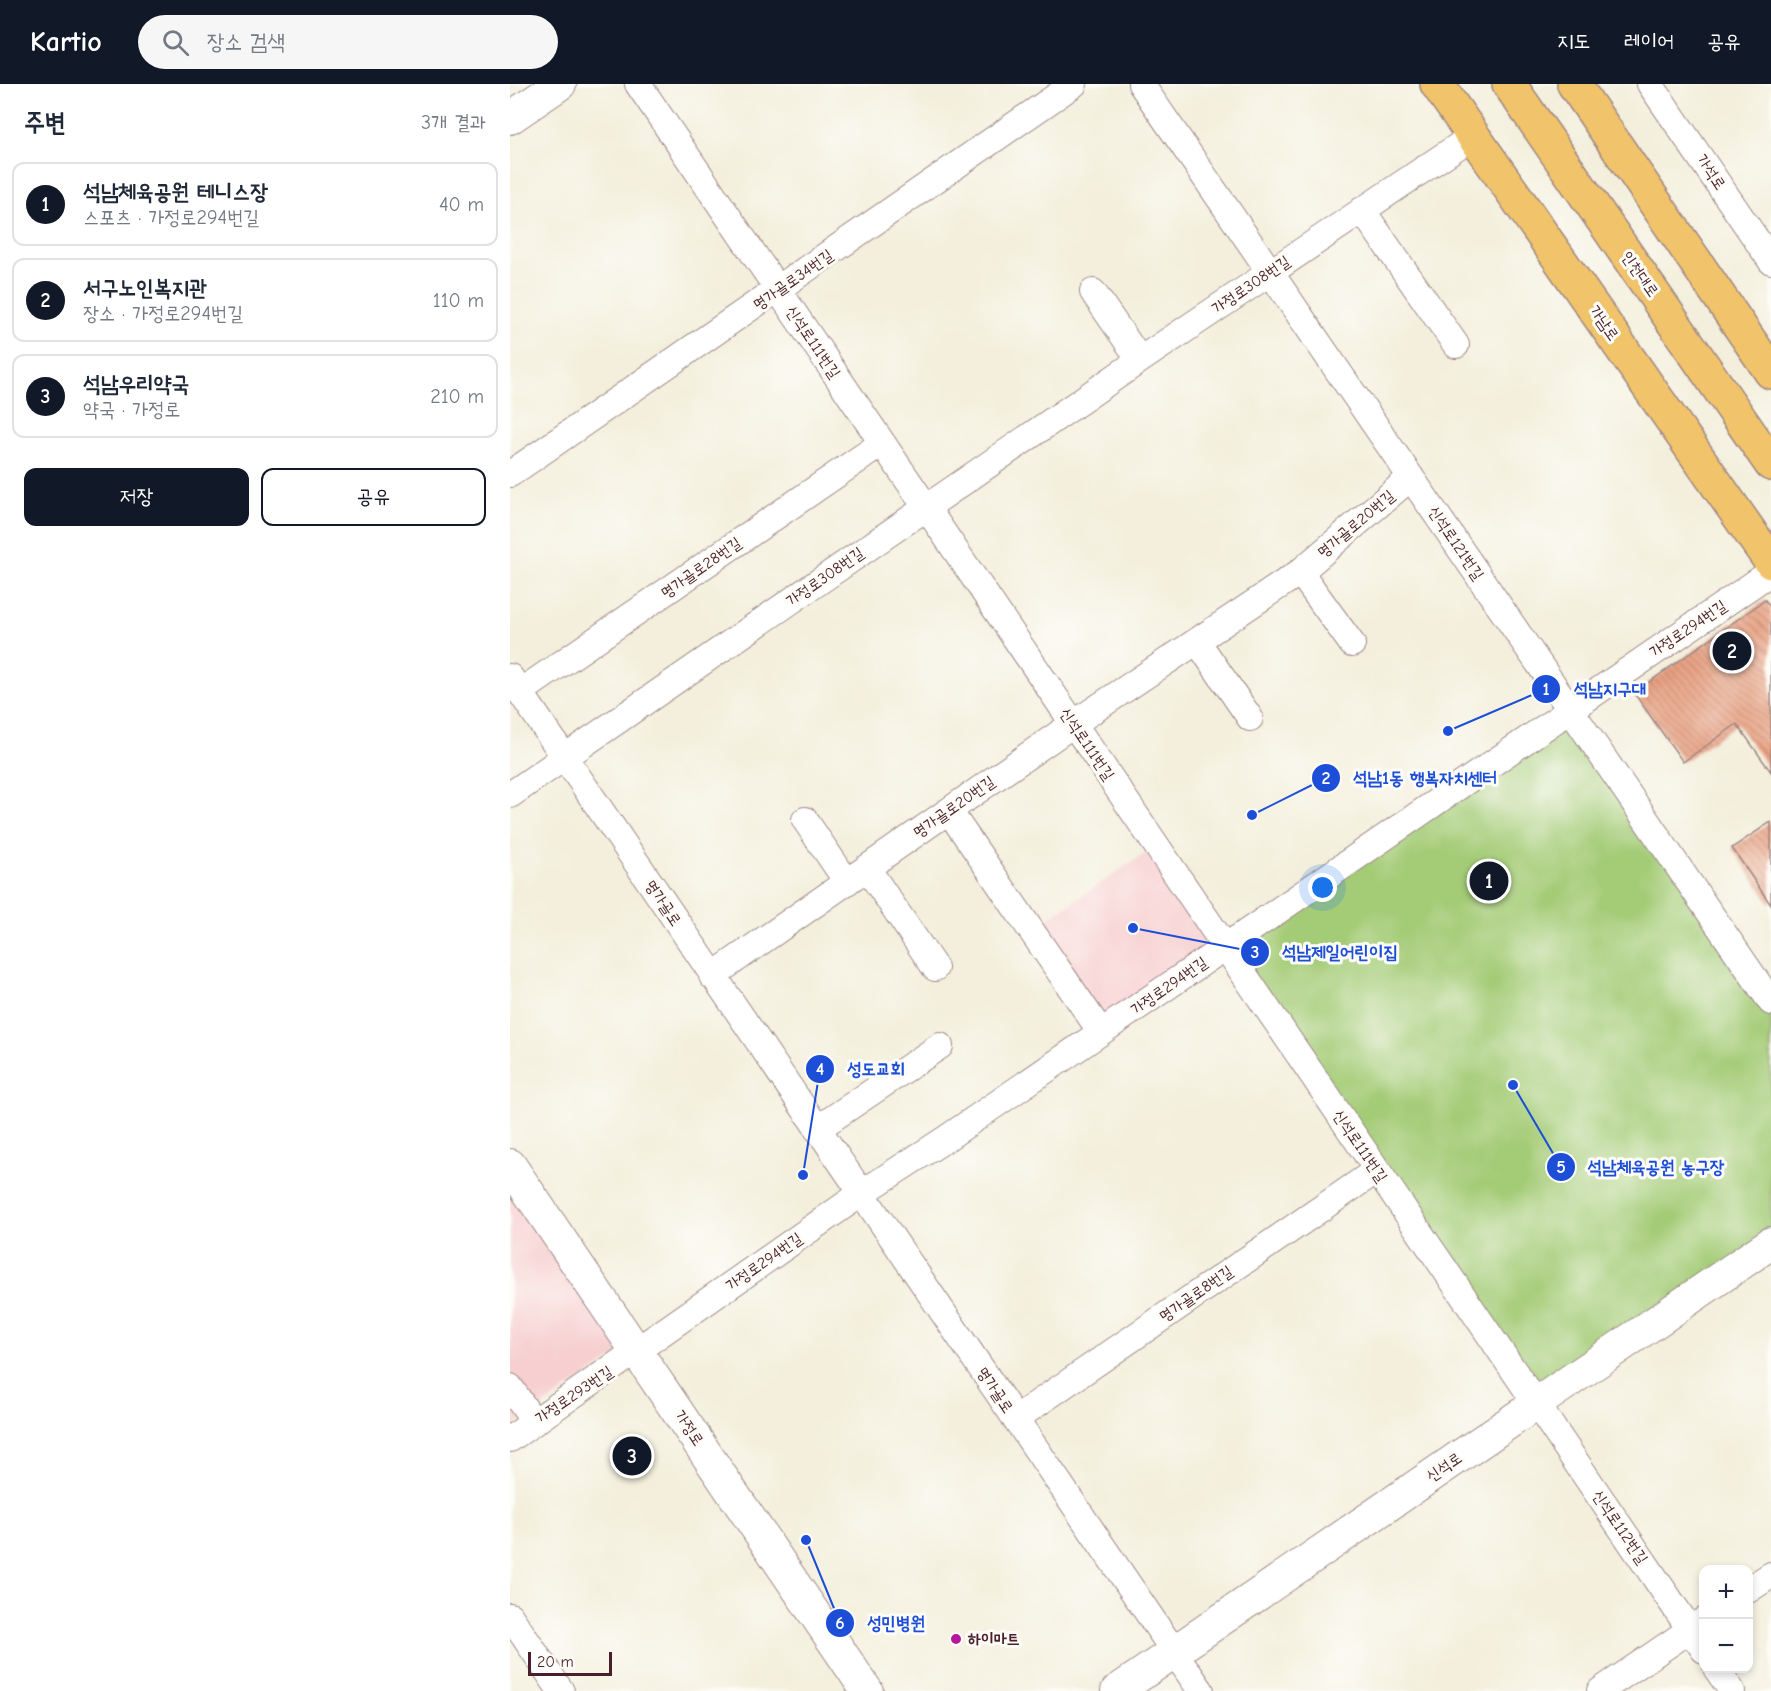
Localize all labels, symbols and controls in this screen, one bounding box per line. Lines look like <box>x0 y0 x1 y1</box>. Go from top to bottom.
search box <box>138 15 558 69</box>
text: Kartio <box>30 26 102 58</box>
icon: search <box>159 26 192 59</box>
text: 장소 검색 <box>207 29 285 55</box>
text: 지도 <box>1557 29 1591 53</box>
text: 레이어 <box>1624 29 1674 53</box>
text: 공유 <box>1707 29 1741 53</box>
text: 주변 <box>24 108 66 138</box>
text: 3개 결과 <box>421 111 486 134</box>
street label: 가석로 <box>1693 151 1729 193</box>
text: 석남체육공원 테니스장 <box>83 179 268 205</box>
text: 1 <box>42 193 49 216</box>
text: 40 m <box>439 193 484 216</box>
text: 스포츠 · 가정로294번길 <box>83 206 259 229</box>
street label: 명가골로34번길 <box>750 246 836 314</box>
street label: 인천대로 <box>1618 248 1662 300</box>
street label: 가정로308번길 <box>1208 252 1294 318</box>
text: 서구노인복지관 <box>83 275 207 301</box>
text: 2 <box>41 289 50 312</box>
text: 110 m <box>433 289 484 312</box>
text: 장소 · 가정로294번길 <box>83 302 243 325</box>
street label: 신석로111번길 <box>782 302 844 382</box>
street label: 가남로 <box>1586 302 1622 344</box>
text: 석남우리약국 <box>83 371 189 397</box>
text: 3 <box>41 385 50 408</box>
text: 210 m <box>430 385 484 408</box>
text: 약국 · 가정로 <box>83 398 180 421</box>
button: 저장 <box>24 468 249 526</box>
button: 공유 <box>261 468 486 526</box>
street label: 명가골로20번길 <box>1314 486 1398 562</box>
street label: 신석로121번길 <box>1425 503 1487 584</box>
street label: 명가골로28번길 <box>657 534 745 602</box>
street label: 가정로308번길 <box>783 544 867 610</box>
street label: 가정로294번길 <box>1646 597 1730 661</box>
pin: 2 <box>1712 628 1752 674</box>
callout: 석남지구대 <box>1531 671 1658 707</box>
text: 1 <box>1542 679 1550 700</box>
text: 석남지구대 <box>1574 679 1646 700</box>
street label: 신석로111번길 <box>1056 704 1118 784</box>
callout: 석남1동 행복자치센터 <box>1311 760 1508 796</box>
text: 2 <box>1322 768 1331 789</box>
text: 석남1동 행복자치센터 <box>1353 768 1497 789</box>
street label: 명가골로20번길 <box>910 772 998 842</box>
pin: 1 <box>1470 858 1508 904</box>
your location <box>1308 873 1337 902</box>
street label: 명가골로 <box>641 877 685 929</box>
callout: 석남제일어린이집 <box>1240 934 1410 970</box>
text: 3 <box>1251 942 1259 963</box>
text: 석남제일어린이집 <box>1282 942 1398 963</box>
street label: 가정로294번길 <box>1127 953 1211 1019</box>
callout: 성도교회 <box>805 1051 917 1087</box>
text: 4 <box>816 1059 824 1080</box>
text: 성도교회 <box>847 1059 905 1080</box>
street label: 신석로111번길 <box>1329 1106 1391 1186</box>
callout: 석남체육공원 농구장 <box>1546 1149 1737 1185</box>
text: 5 <box>1556 1157 1566 1178</box>
text: 석남체육공원 농구장 <box>1588 1157 1725 1178</box>
street label: 가정로294번길 <box>722 1229 806 1295</box>
street label: 명가골로8번길 <box>1156 1262 1236 1326</box>
street label: 가정로293번길 <box>532 1362 616 1427</box>
street label: 명가골로 <box>973 1364 1017 1416</box>
street label: 가정로 <box>671 1407 707 1449</box>
pin: 3 <box>612 1434 652 1478</box>
street label: 신석로 <box>1423 1449 1465 1485</box>
street label: 신석로112번길 <box>1589 1487 1651 1568</box>
map controls <box>1699 1565 1753 1673</box>
button: + <box>1699 1565 1753 1619</box>
callout: 성민병원 <box>825 1605 937 1641</box>
text: 6 <box>835 1613 845 1634</box>
text: 성민병원 <box>867 1613 925 1634</box>
button: − <box>1699 1619 1753 1673</box>
place label: 하이마트 <box>967 1630 1020 1648</box>
marker: 하이마트 <box>949 1632 963 1646</box>
scale bar <box>528 1649 612 1676</box>
text: 20 m <box>537 1653 574 1671</box>

